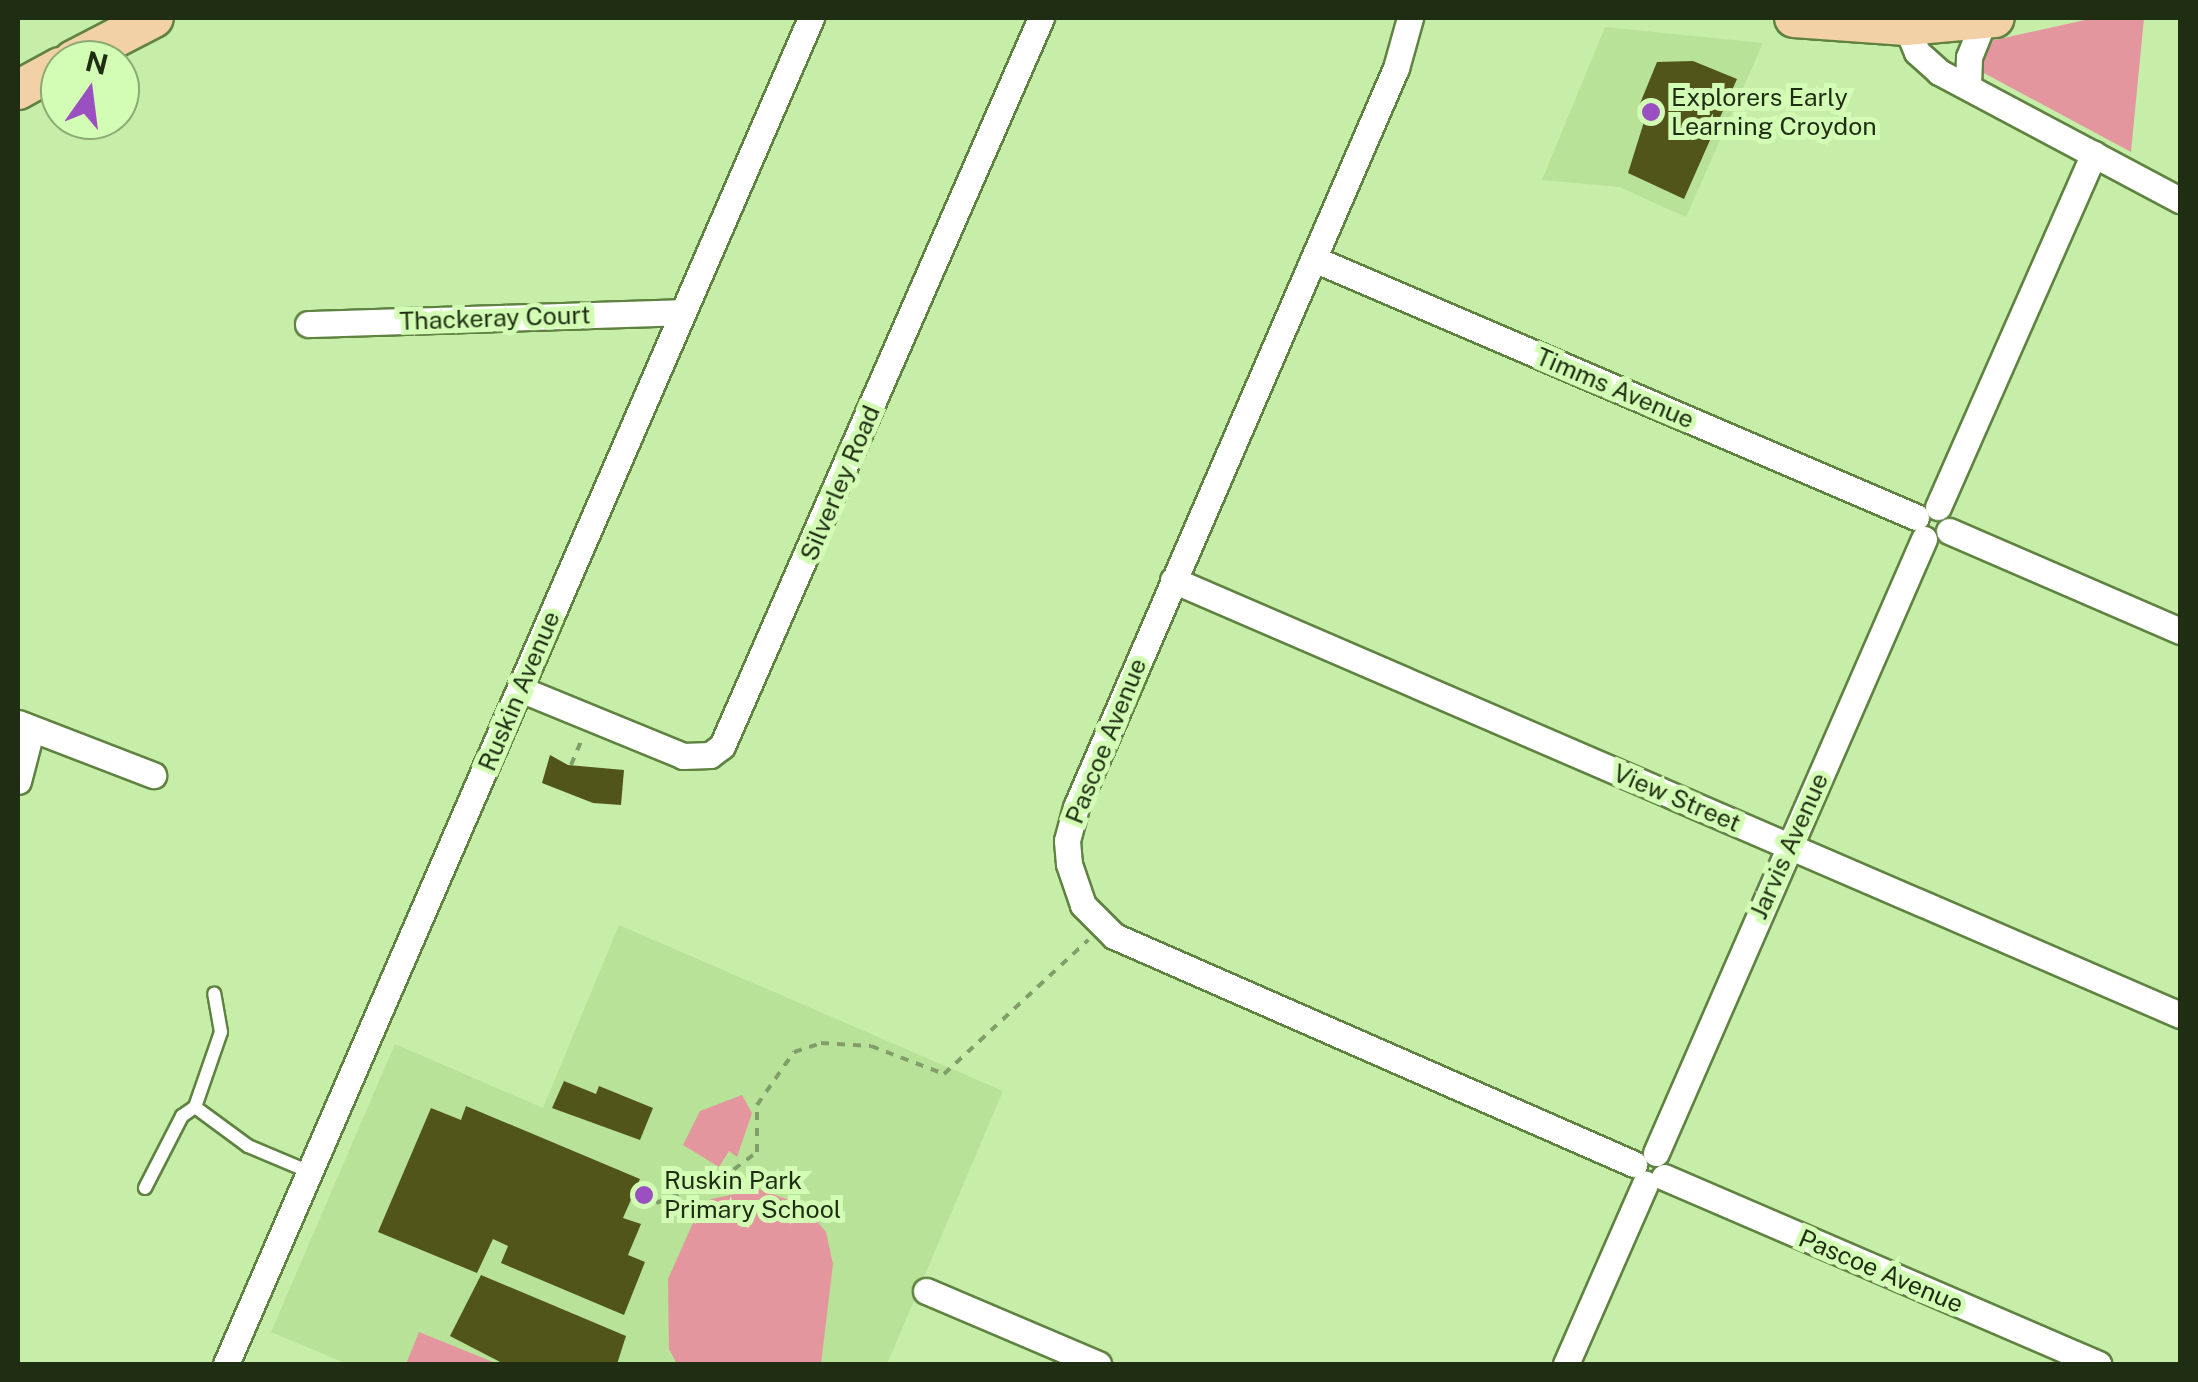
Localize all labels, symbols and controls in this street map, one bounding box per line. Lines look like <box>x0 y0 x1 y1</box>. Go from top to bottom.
north arrow <box>40 40 140 140</box>
text: N <box>82 44 112 81</box>
place label: Explorers Early Learning Croydon <box>1671 83 1877 142</box>
marker: Explorers Early Learning Croydon <box>1640 101 1662 123</box>
street label: Thackeray Court <box>399 300 591 336</box>
street label: Timms Avenue <box>1531 341 1699 435</box>
street label: Silverley Road <box>794 401 886 565</box>
street label: Ruskin Avenue <box>472 607 566 775</box>
street label: Pascoe Avenue <box>1059 654 1153 828</box>
street label: View Street <box>1609 758 1745 838</box>
street label: Jarvis Avenue <box>1743 768 1835 924</box>
place label: Ruskin Park Primary School <box>664 1166 841 1225</box>
marker: Ruskin Park Primary School <box>633 1184 655 1206</box>
street label: Pascoe Avenue <box>1794 1223 1968 1319</box>

